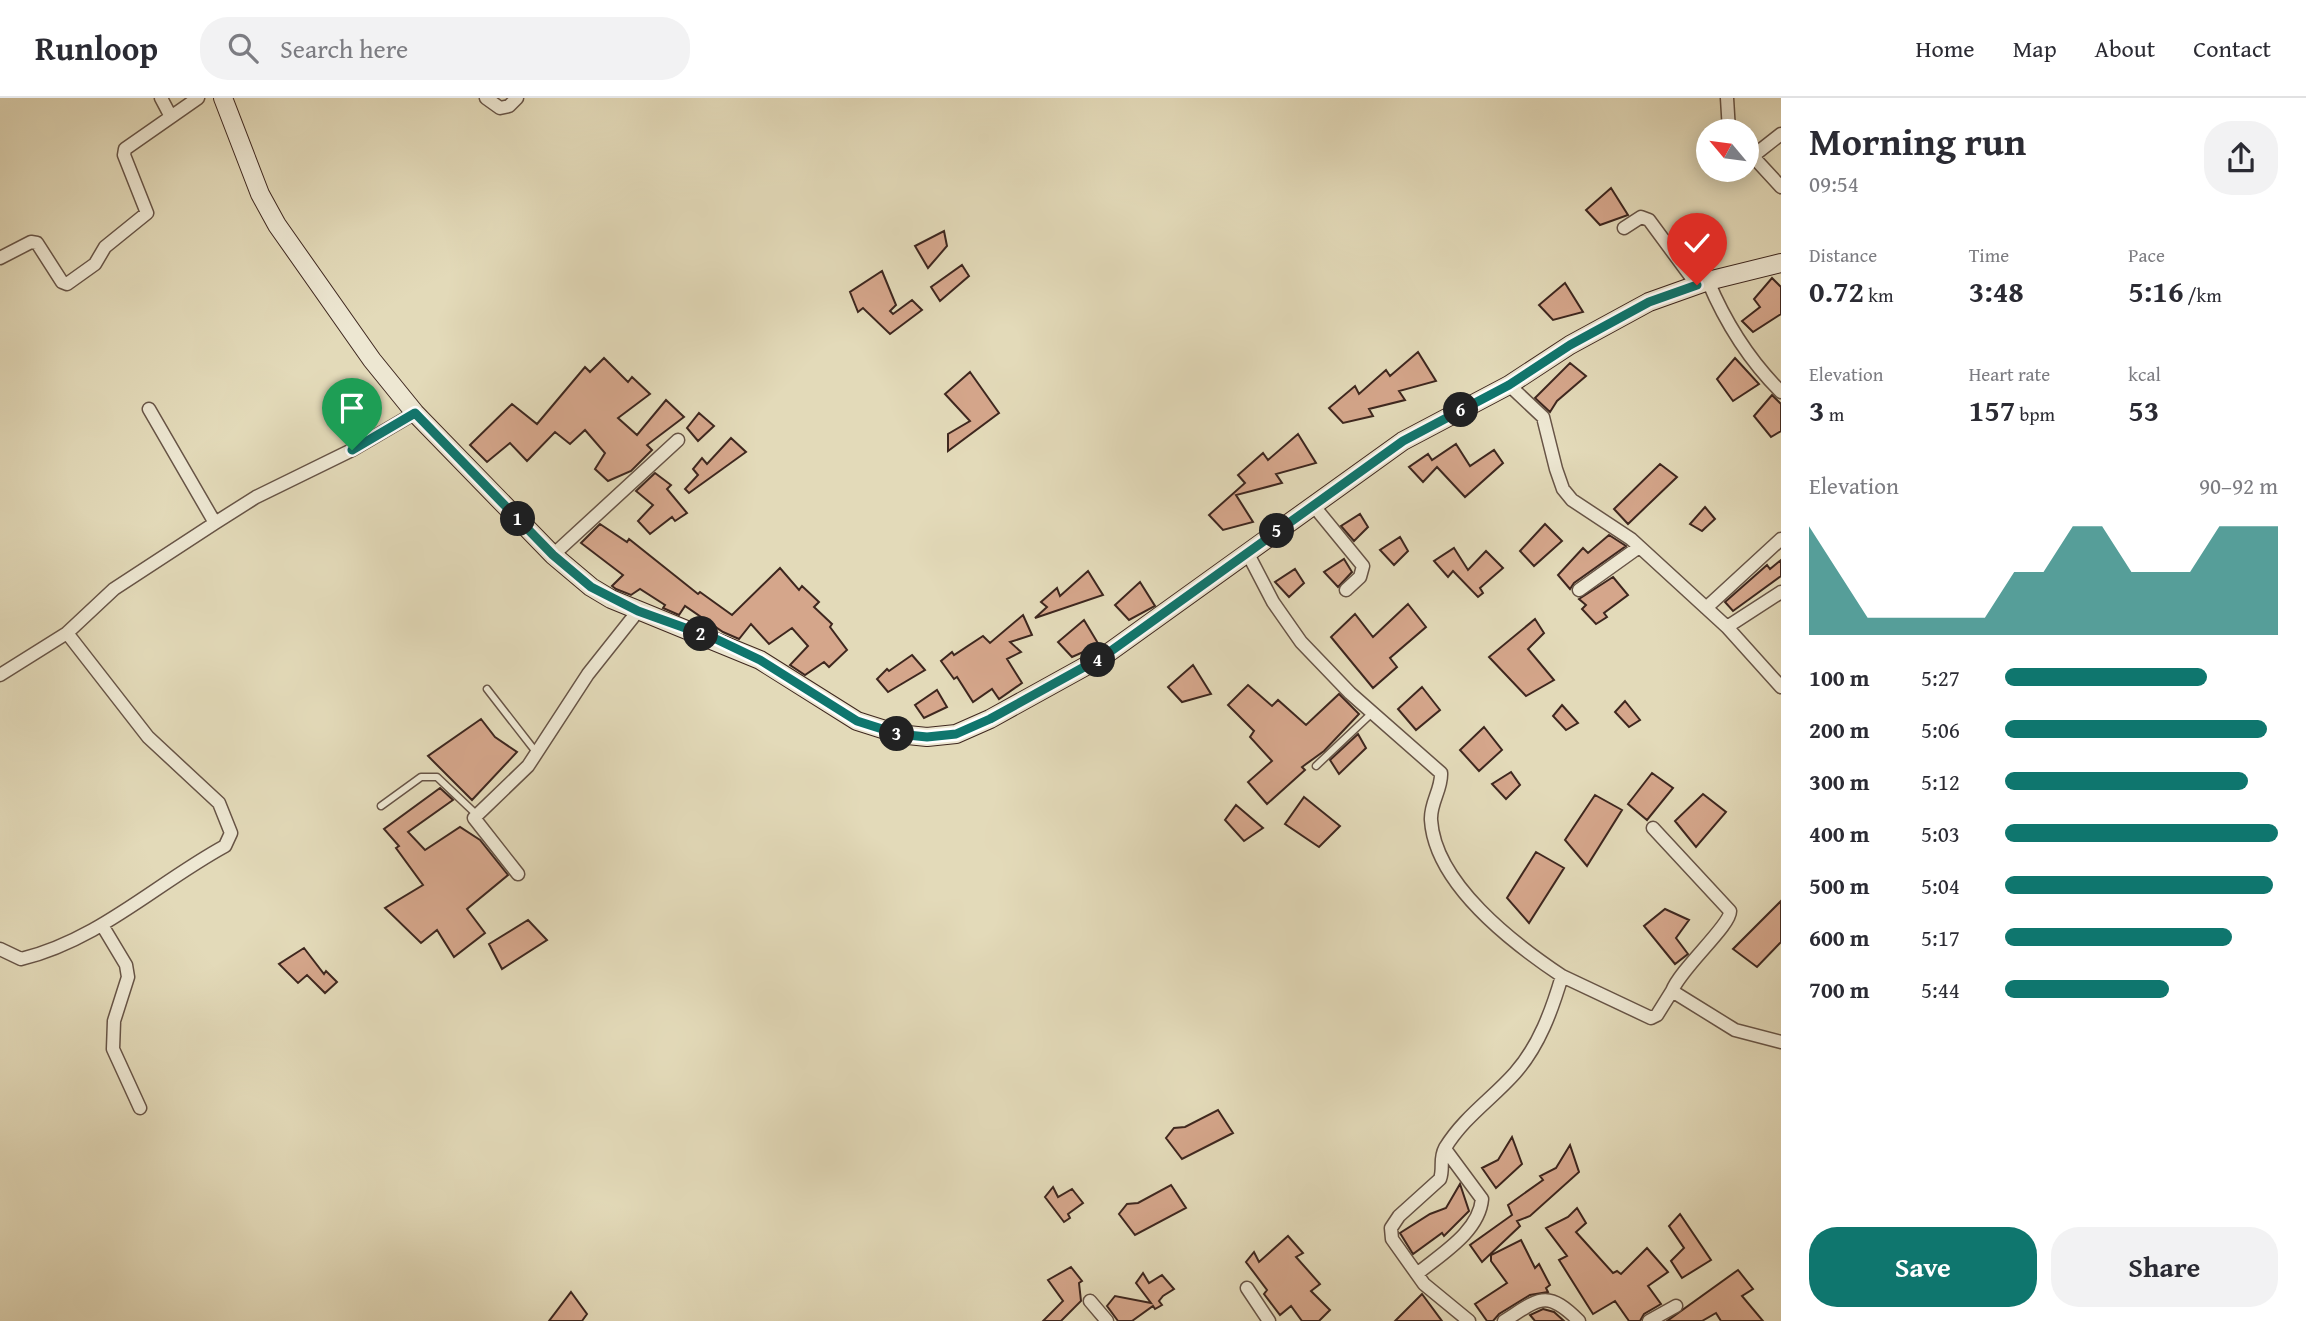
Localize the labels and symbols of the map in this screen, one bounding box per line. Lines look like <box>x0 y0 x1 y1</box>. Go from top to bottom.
north arrow <box>1696 119 1759 182</box>
pin <box>1667 213 1727 285</box>
pin <box>322 378 382 450</box>
pin: 6 <box>1444 392 1478 428</box>
pin: 1 <box>500 502 536 536</box>
pin: 5 <box>1260 514 1294 548</box>
pin: 2 <box>684 616 718 652</box>
pin: 4 <box>1080 642 1116 678</box>
pin: 3 <box>880 716 914 752</box>

